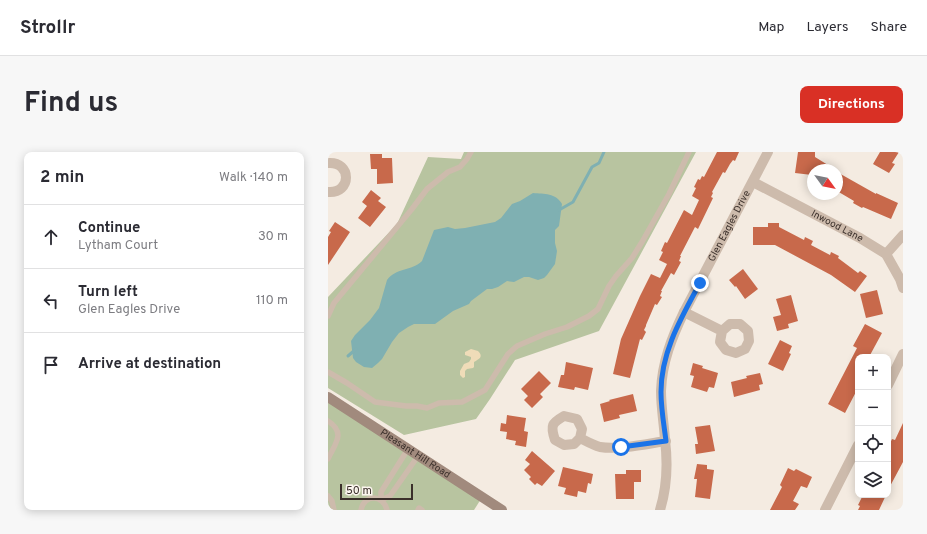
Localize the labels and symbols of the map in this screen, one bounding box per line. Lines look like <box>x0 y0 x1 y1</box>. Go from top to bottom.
north arrow <box>807 164 843 200</box>
street label: Glen Eagles Drive <box>705 188 753 264</box>
street label: Inwood Lane <box>809 207 866 245</box>
route end <box>691 274 709 292</box>
street label: Pleasant Hill Road <box>377 426 453 481</box>
route start <box>612 438 630 456</box>
scale bar <box>340 482 413 501</box>

